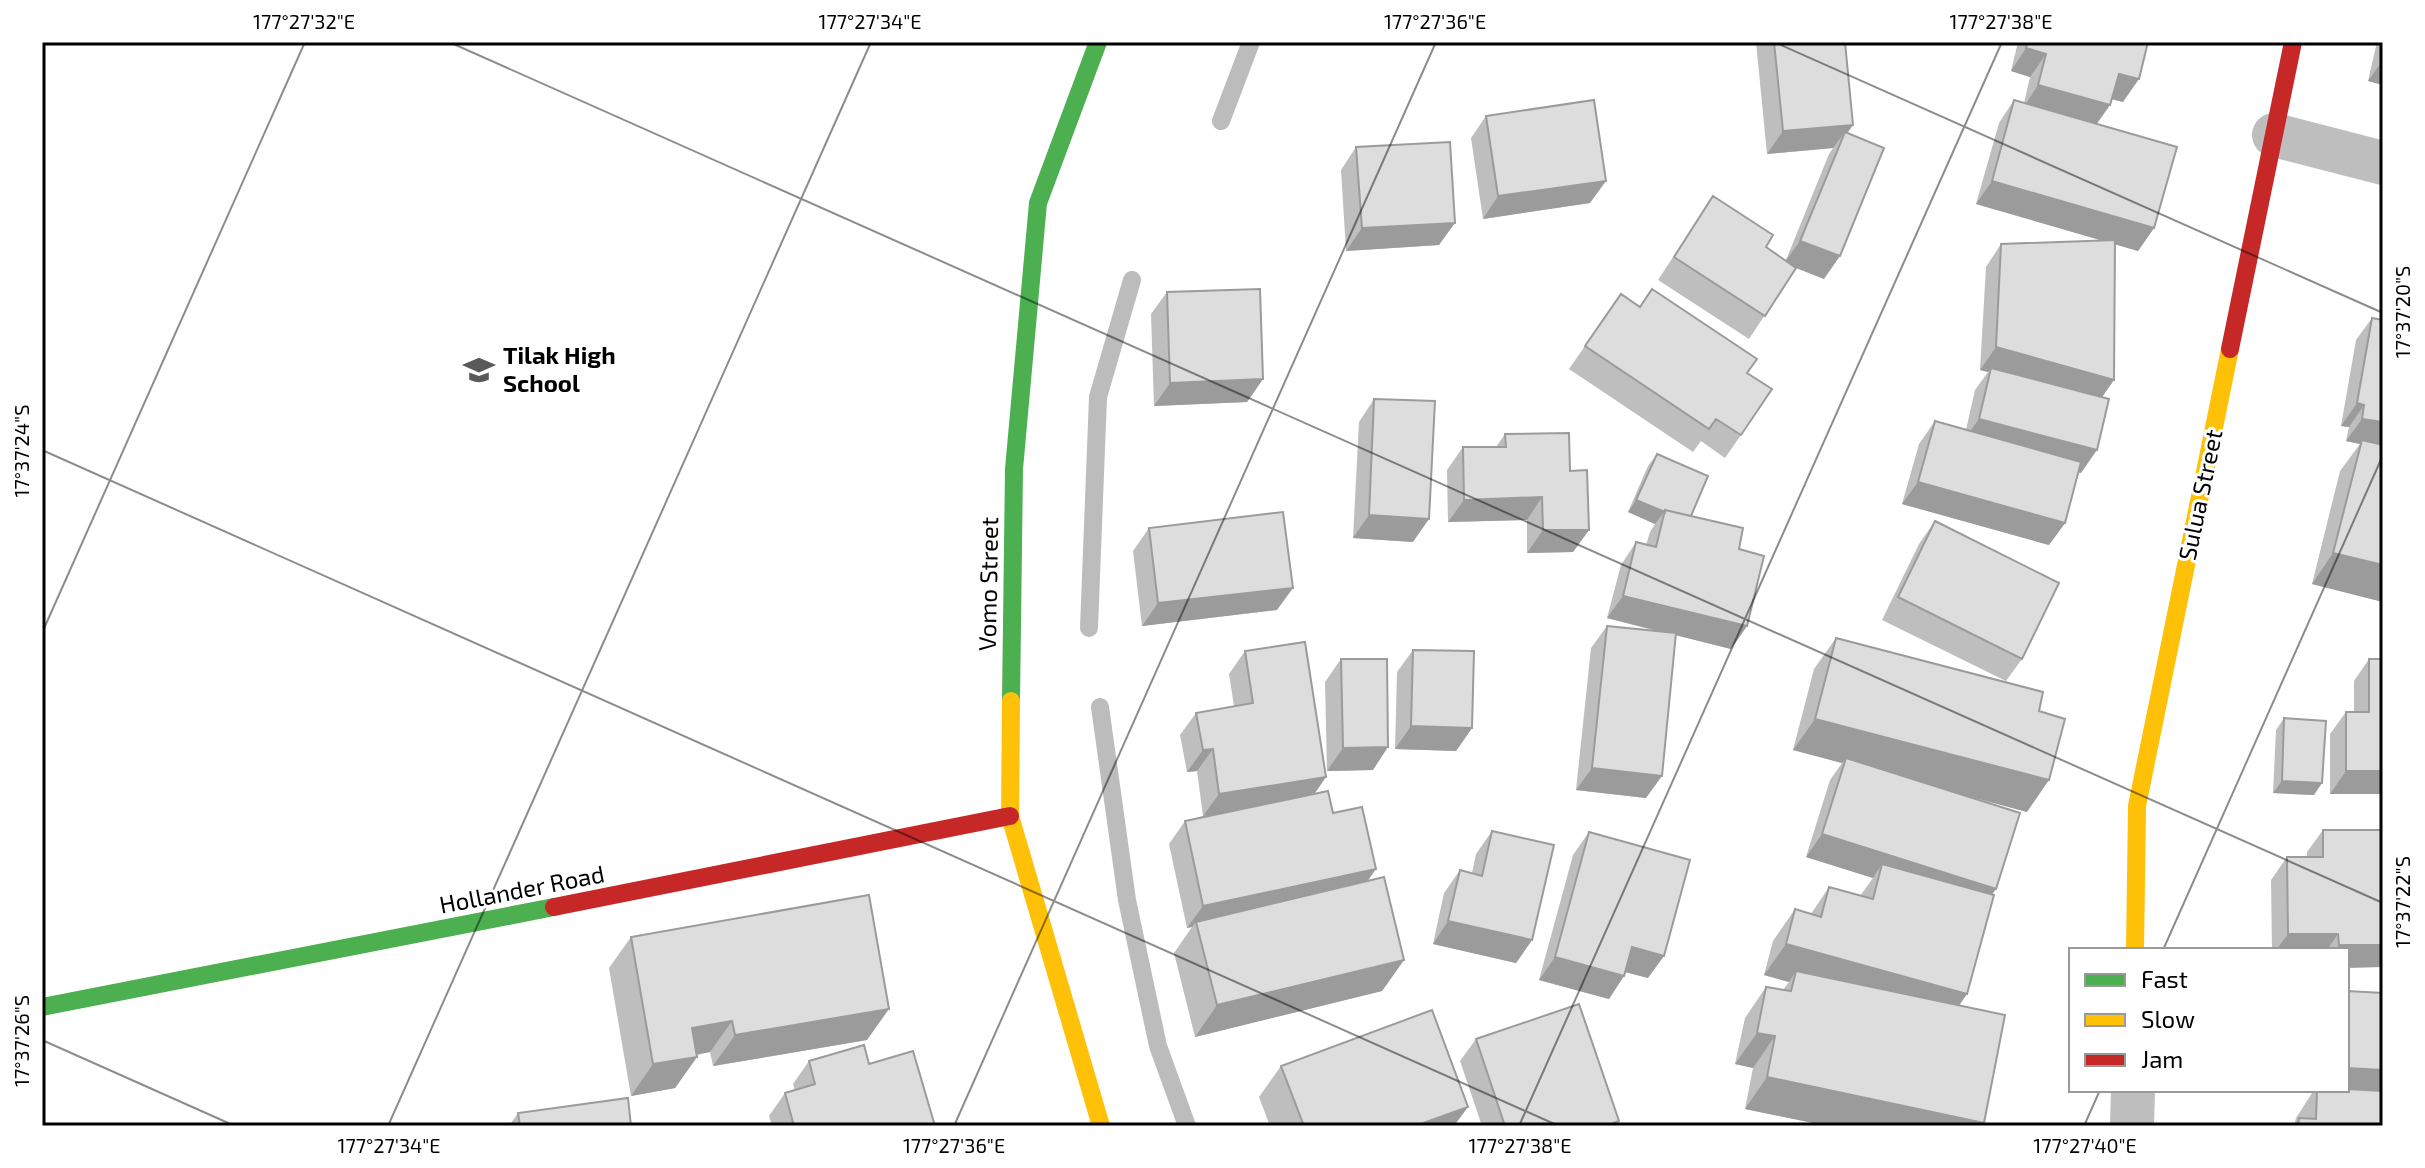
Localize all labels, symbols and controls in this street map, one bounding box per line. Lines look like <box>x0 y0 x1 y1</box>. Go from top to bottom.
text: 177°27'32"E <box>253 9 355 33</box>
text: 177°27'34"E <box>819 9 921 33</box>
text: 177°27'36"E <box>1384 9 1486 33</box>
text: 177°27'38"E <box>1950 9 2052 33</box>
text: 17°37'20"S <box>2390 266 2414 358</box>
place label: Tilak High School <box>503 340 616 397</box>
school or university icon: Tilak High School <box>462 353 496 387</box>
text: 17°37'24"S <box>9 405 33 497</box>
street label: Sulua Street <box>2172 427 2228 563</box>
street label: Vomo Street <box>972 517 1003 651</box>
text: 17°37'22"S <box>2390 856 2414 948</box>
street label: Hollander Road <box>437 858 607 919</box>
legend <box>2069 948 2349 1092</box>
text: Fast <box>2141 964 2188 993</box>
text: 17°37'26"S <box>9 995 33 1087</box>
text: Slow <box>2141 1004 2195 1033</box>
text: Jam <box>2141 1044 2183 1073</box>
text: 177°27'34"E <box>338 1133 440 1157</box>
text: 177°27'36"E <box>903 1133 1005 1157</box>
text: 177°27'38"E <box>1469 1133 1571 1157</box>
text: 177°27'40"E <box>2033 1133 2137 1157</box>

